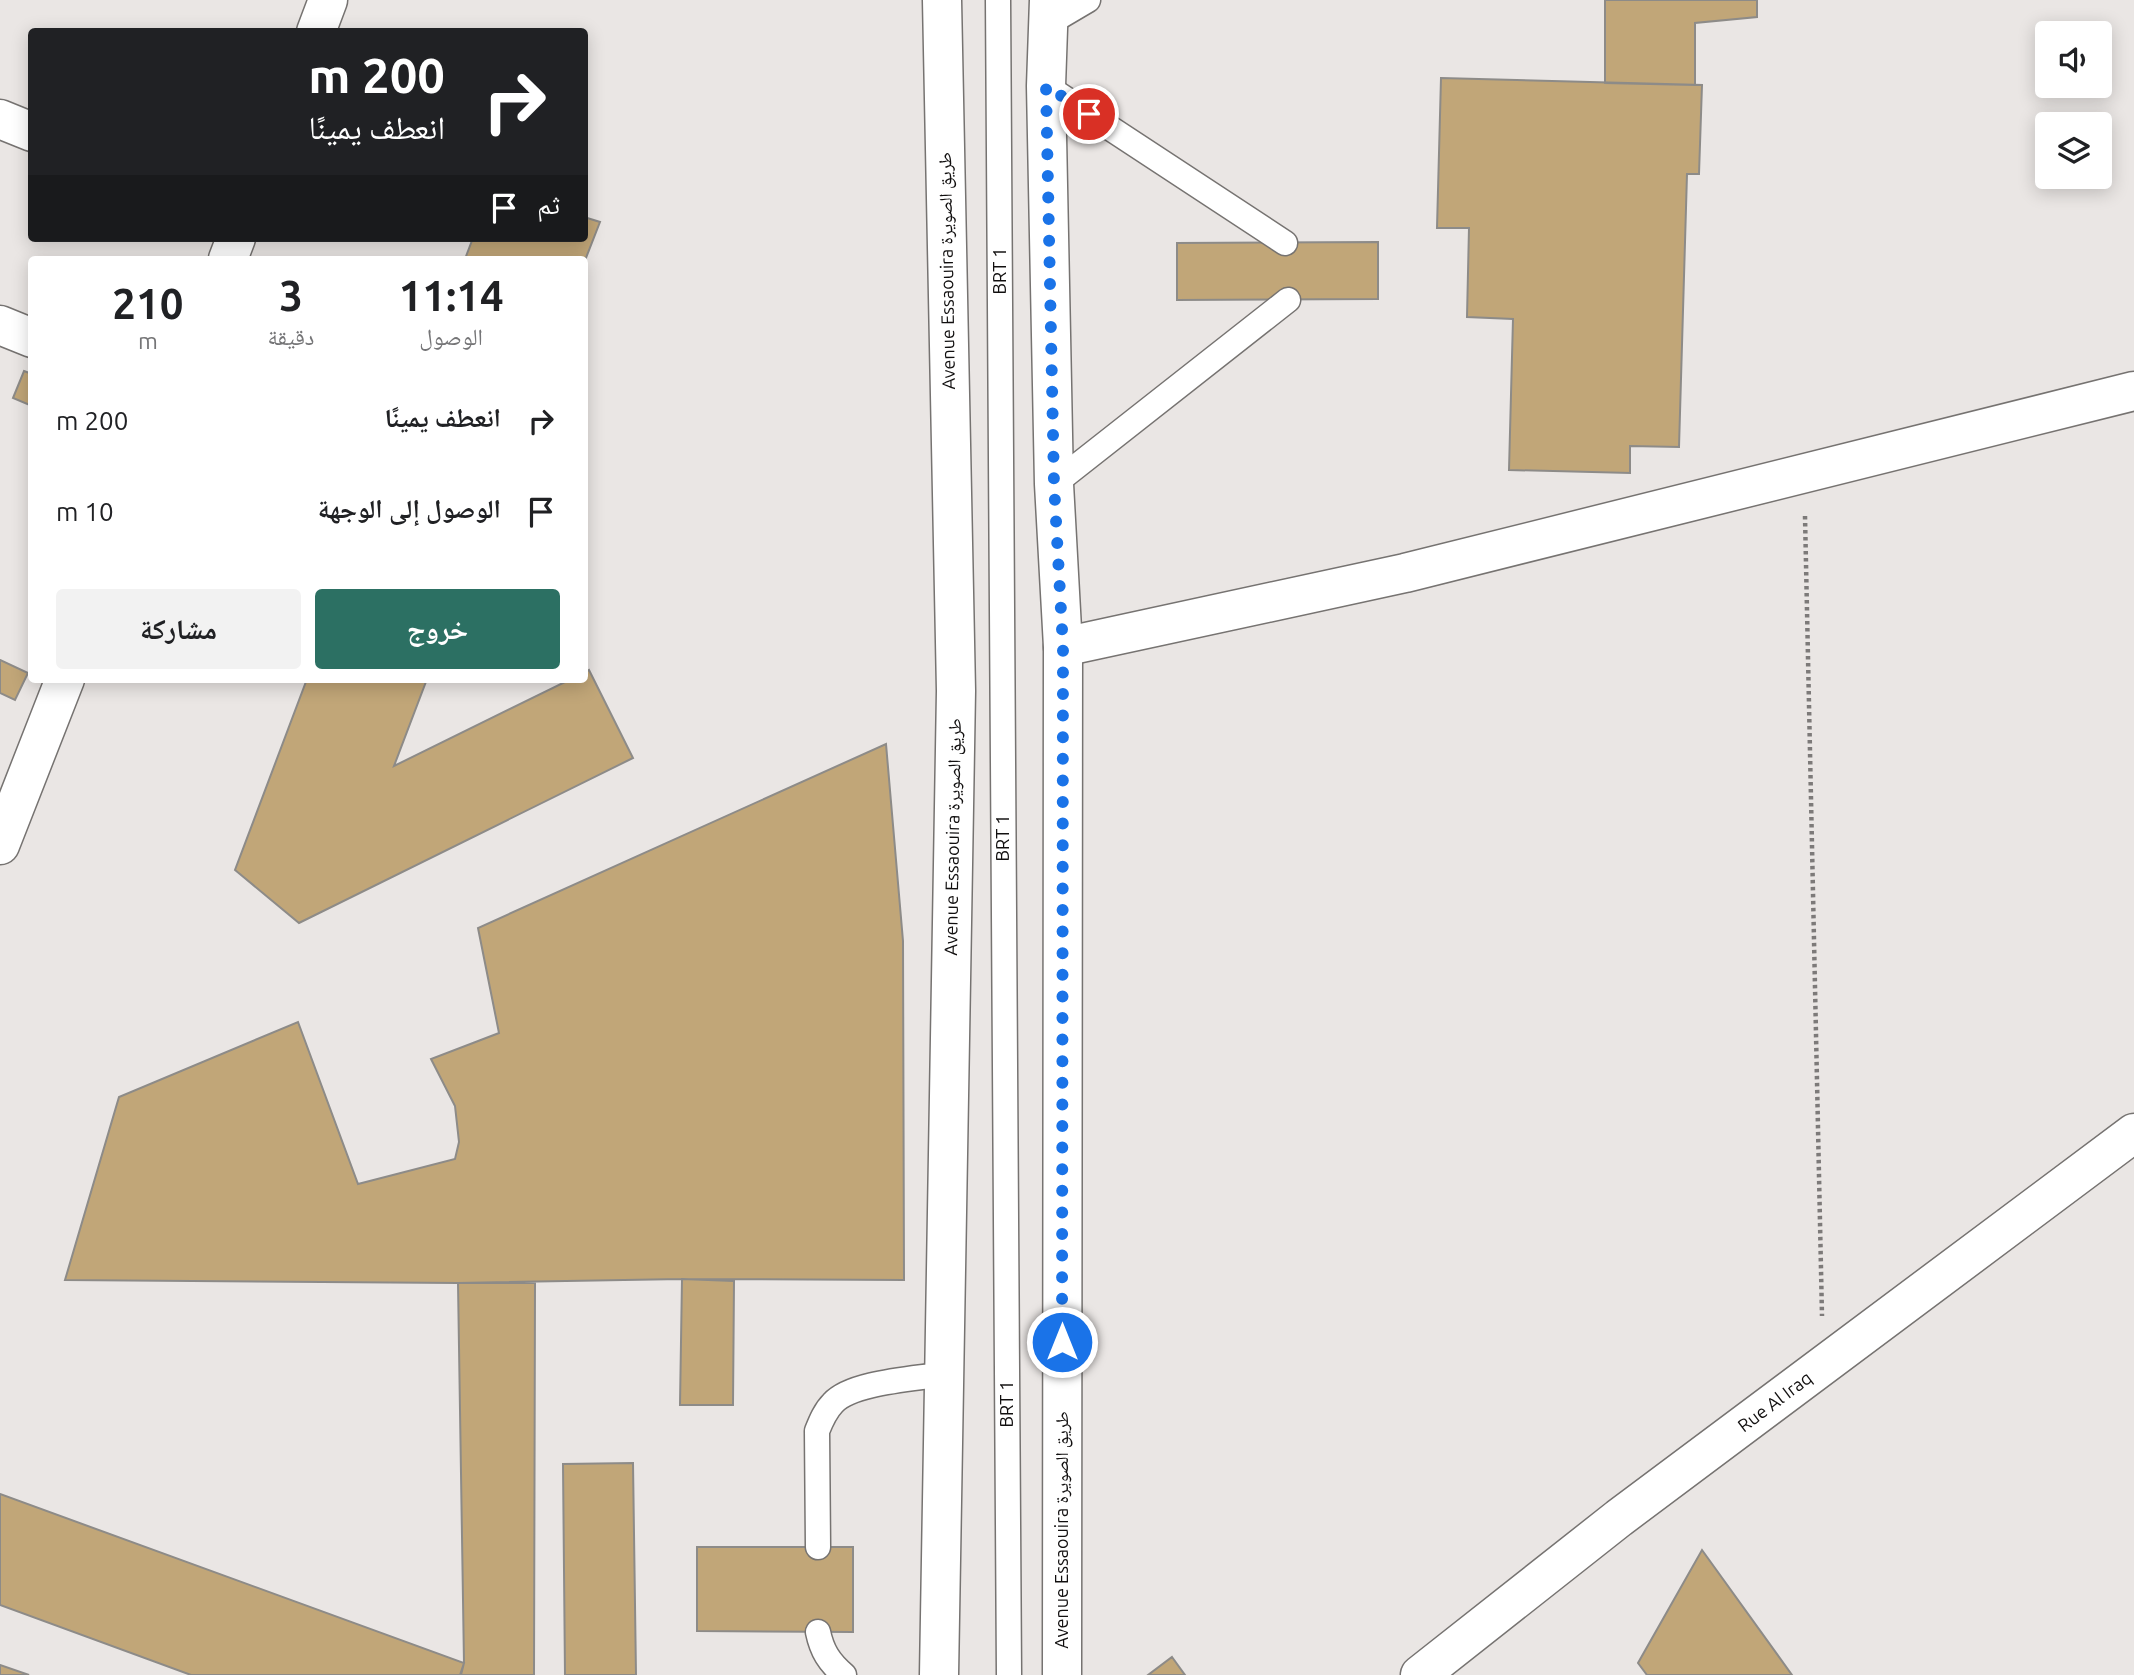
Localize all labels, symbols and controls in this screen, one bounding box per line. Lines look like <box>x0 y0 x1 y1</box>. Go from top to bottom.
map controls <box>2035 21 2112 189</box>
button: sound <box>2035 21 2112 98</box>
text: 200 m <box>308 47 445 102</box>
icon: right <box>469 56 560 147</box>
pin <box>1059 84 1119 144</box>
icon: arrive <box>1070 95 1108 133</box>
text: انعطف يمينًا <box>309 109 445 145</box>
button: layers <box>2035 112 2112 189</box>
street label: Avenue Essaouira طريق الصويرة <box>934 152 960 390</box>
icon: arrive <box>485 189 523 227</box>
text: ثم <box>537 190 560 219</box>
street label: BRT 1 <box>989 248 1009 294</box>
text: 3 <box>279 272 303 319</box>
text: 11:14 <box>399 272 504 319</box>
text: 210 <box>112 280 183 327</box>
text: دقيقة <box>268 324 314 349</box>
text: الوصول <box>419 324 483 349</box>
text: m <box>138 328 158 353</box>
icon: right <box>522 402 560 440</box>
text: انعطف يمينًا <box>385 403 501 432</box>
text: 200 m <box>56 406 128 435</box>
icon: arrive <box>522 493 560 531</box>
text: الوصول إلى الوجهة <box>318 494 501 523</box>
text: 10 m <box>56 497 114 526</box>
button: مشاركة <box>56 589 301 669</box>
button: خروج <box>315 589 560 669</box>
street label: Avenue Essaouira طريق الصويرة <box>940 718 966 956</box>
street label: BRT 1 <box>992 815 1012 861</box>
position arrow <box>1025 1305 1099 1379</box>
street label: Rue Al Iraq <box>1734 1367 1815 1435</box>
street label: BRT 1 <box>996 1381 1016 1427</box>
street label: Avenue Essaouira طريق الصويرة <box>1051 1411 1073 1649</box>

